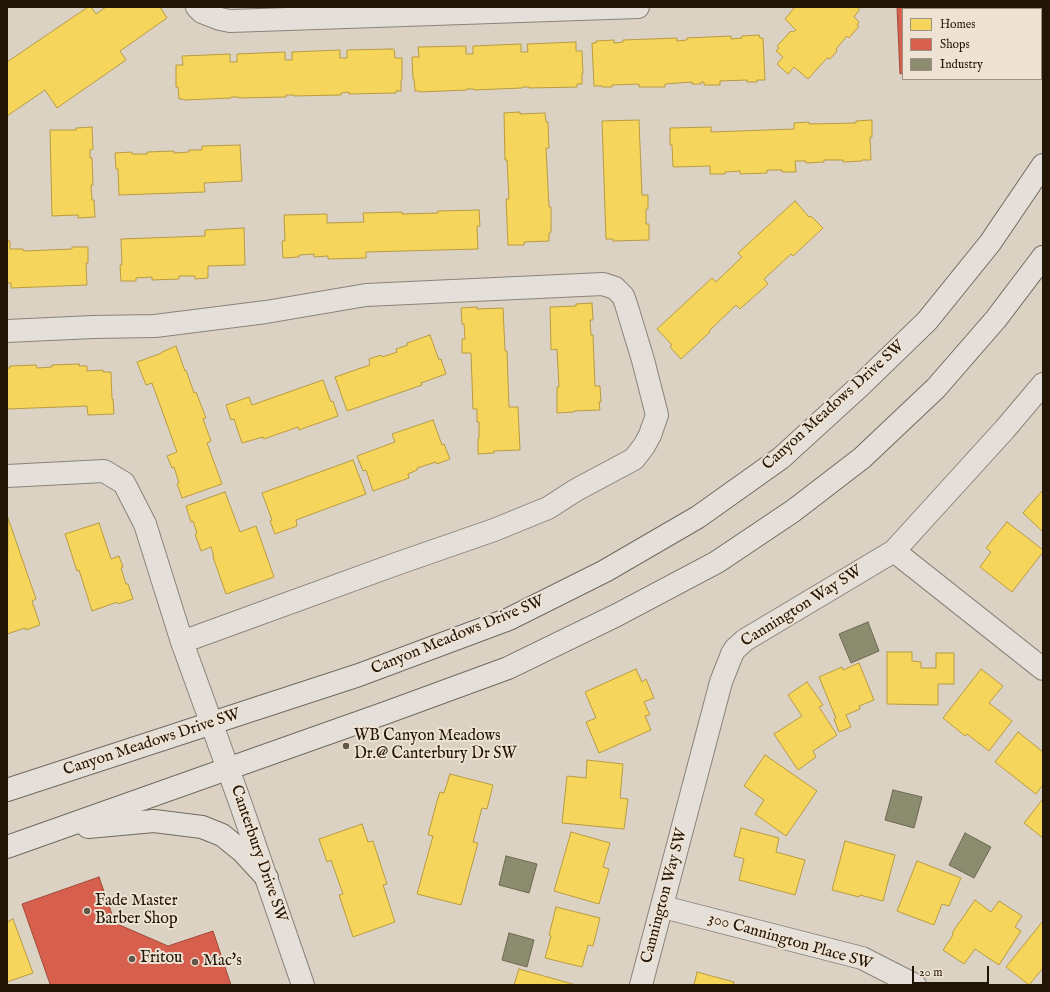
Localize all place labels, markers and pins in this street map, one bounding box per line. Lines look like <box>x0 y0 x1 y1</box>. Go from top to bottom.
place label: WB Canyon Meadows Dr.@ Canterbury Dr SW <box>354 727 517 765</box>
marker: WB Canyon Meadows Dr.@ Canterbury Dr SW <box>341 741 351 751</box>
place label: Fade Master Barber Shop <box>95 892 178 930</box>
marker: Fade Master Barber Shop <box>82 906 92 916</box>
place label: Fritou <box>140 949 182 969</box>
place label: Mac's <box>203 952 242 972</box>
marker: Fritou <box>127 954 137 964</box>
marker: Mac's <box>190 957 200 967</box>

